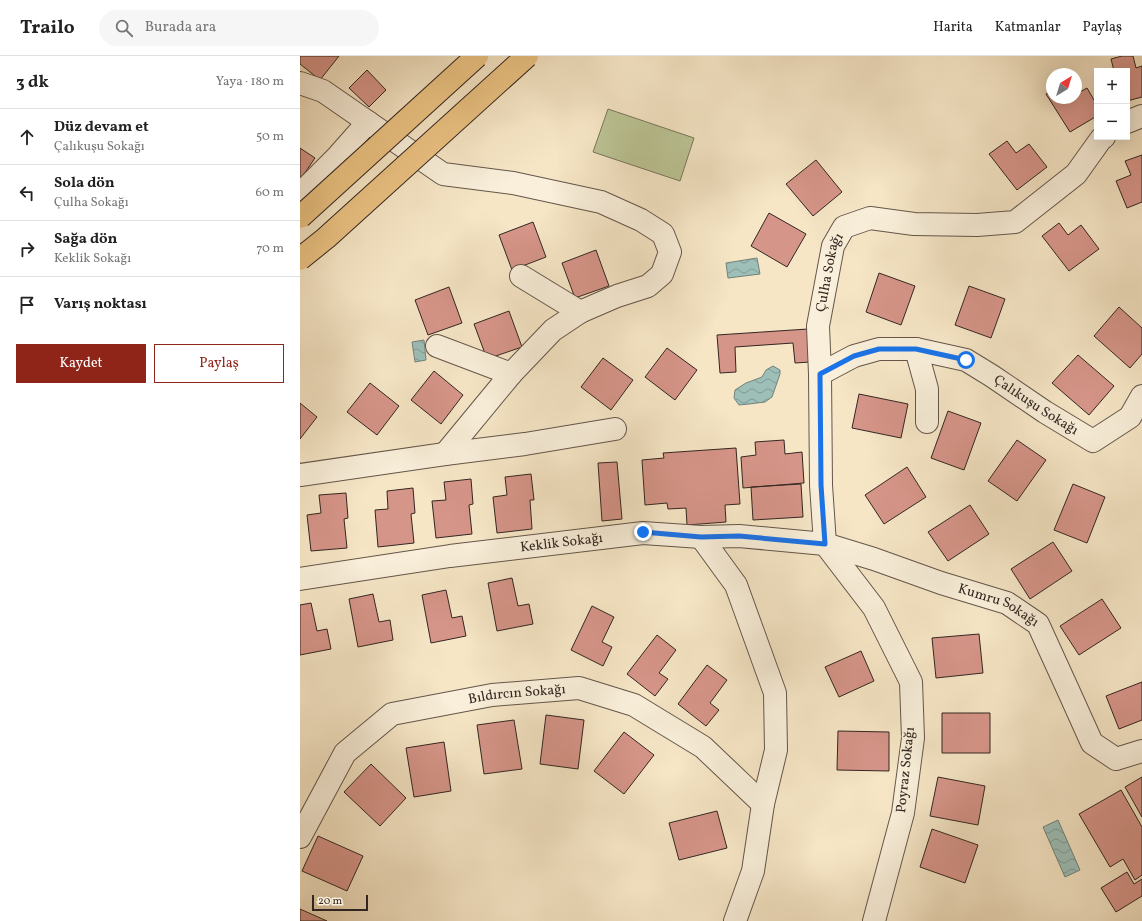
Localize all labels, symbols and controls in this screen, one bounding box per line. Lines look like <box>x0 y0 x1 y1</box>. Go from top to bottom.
search box <box>99 10 379 46</box>
text: Trailo <box>20 15 75 41</box>
icon: search <box>113 17 135 39</box>
text: Burada ara <box>145 17 216 38</box>
text: Harita <box>933 18 973 37</box>
text: Katmanlar <box>995 18 1061 37</box>
text: Paylaş <box>1083 18 1122 37</box>
north arrow <box>1046 68 1082 104</box>
map controls <box>1094 68 1130 140</box>
button: + <box>1094 68 1130 104</box>
text: 3 dk <box>16 71 49 94</box>
text: Yaya · 180 m <box>216 73 284 91</box>
button: − <box>1094 104 1130 140</box>
text: Düz devam et <box>54 117 149 138</box>
icon: ahead <box>16 126 38 148</box>
text: 50 m <box>256 128 284 146</box>
text: Çalıkuşu Sokağı <box>54 138 145 156</box>
text: Sola dön <box>54 173 115 194</box>
icon: left <box>16 182 38 204</box>
text: 60 m <box>256 184 284 202</box>
text: Çulha Sokağı <box>54 194 129 212</box>
text: Sağa dön <box>54 229 118 250</box>
street label: Çulha Sokağı <box>811 229 848 313</box>
icon: right <box>16 238 38 260</box>
text: 70 m <box>256 240 284 258</box>
text: Keklik Sokağı <box>54 250 131 268</box>
icon: arrive <box>16 294 38 316</box>
text: Varış noktası <box>54 294 147 315</box>
button: Kaydet <box>16 344 146 383</box>
button: Paylaş <box>154 344 284 383</box>
route start <box>957 351 975 369</box>
street label: Çalıkuşu Sokağı <box>990 370 1082 440</box>
route end <box>634 523 652 541</box>
street label: Keklik Sokağı <box>519 528 604 557</box>
street label: Kumru Sokağı <box>956 579 1043 631</box>
street label: Bıldırcın Sokağı <box>467 680 566 709</box>
street label: Poyraz Sokağı <box>892 726 920 814</box>
scale bar <box>312 893 368 912</box>
text: 20 m <box>318 894 342 909</box>

